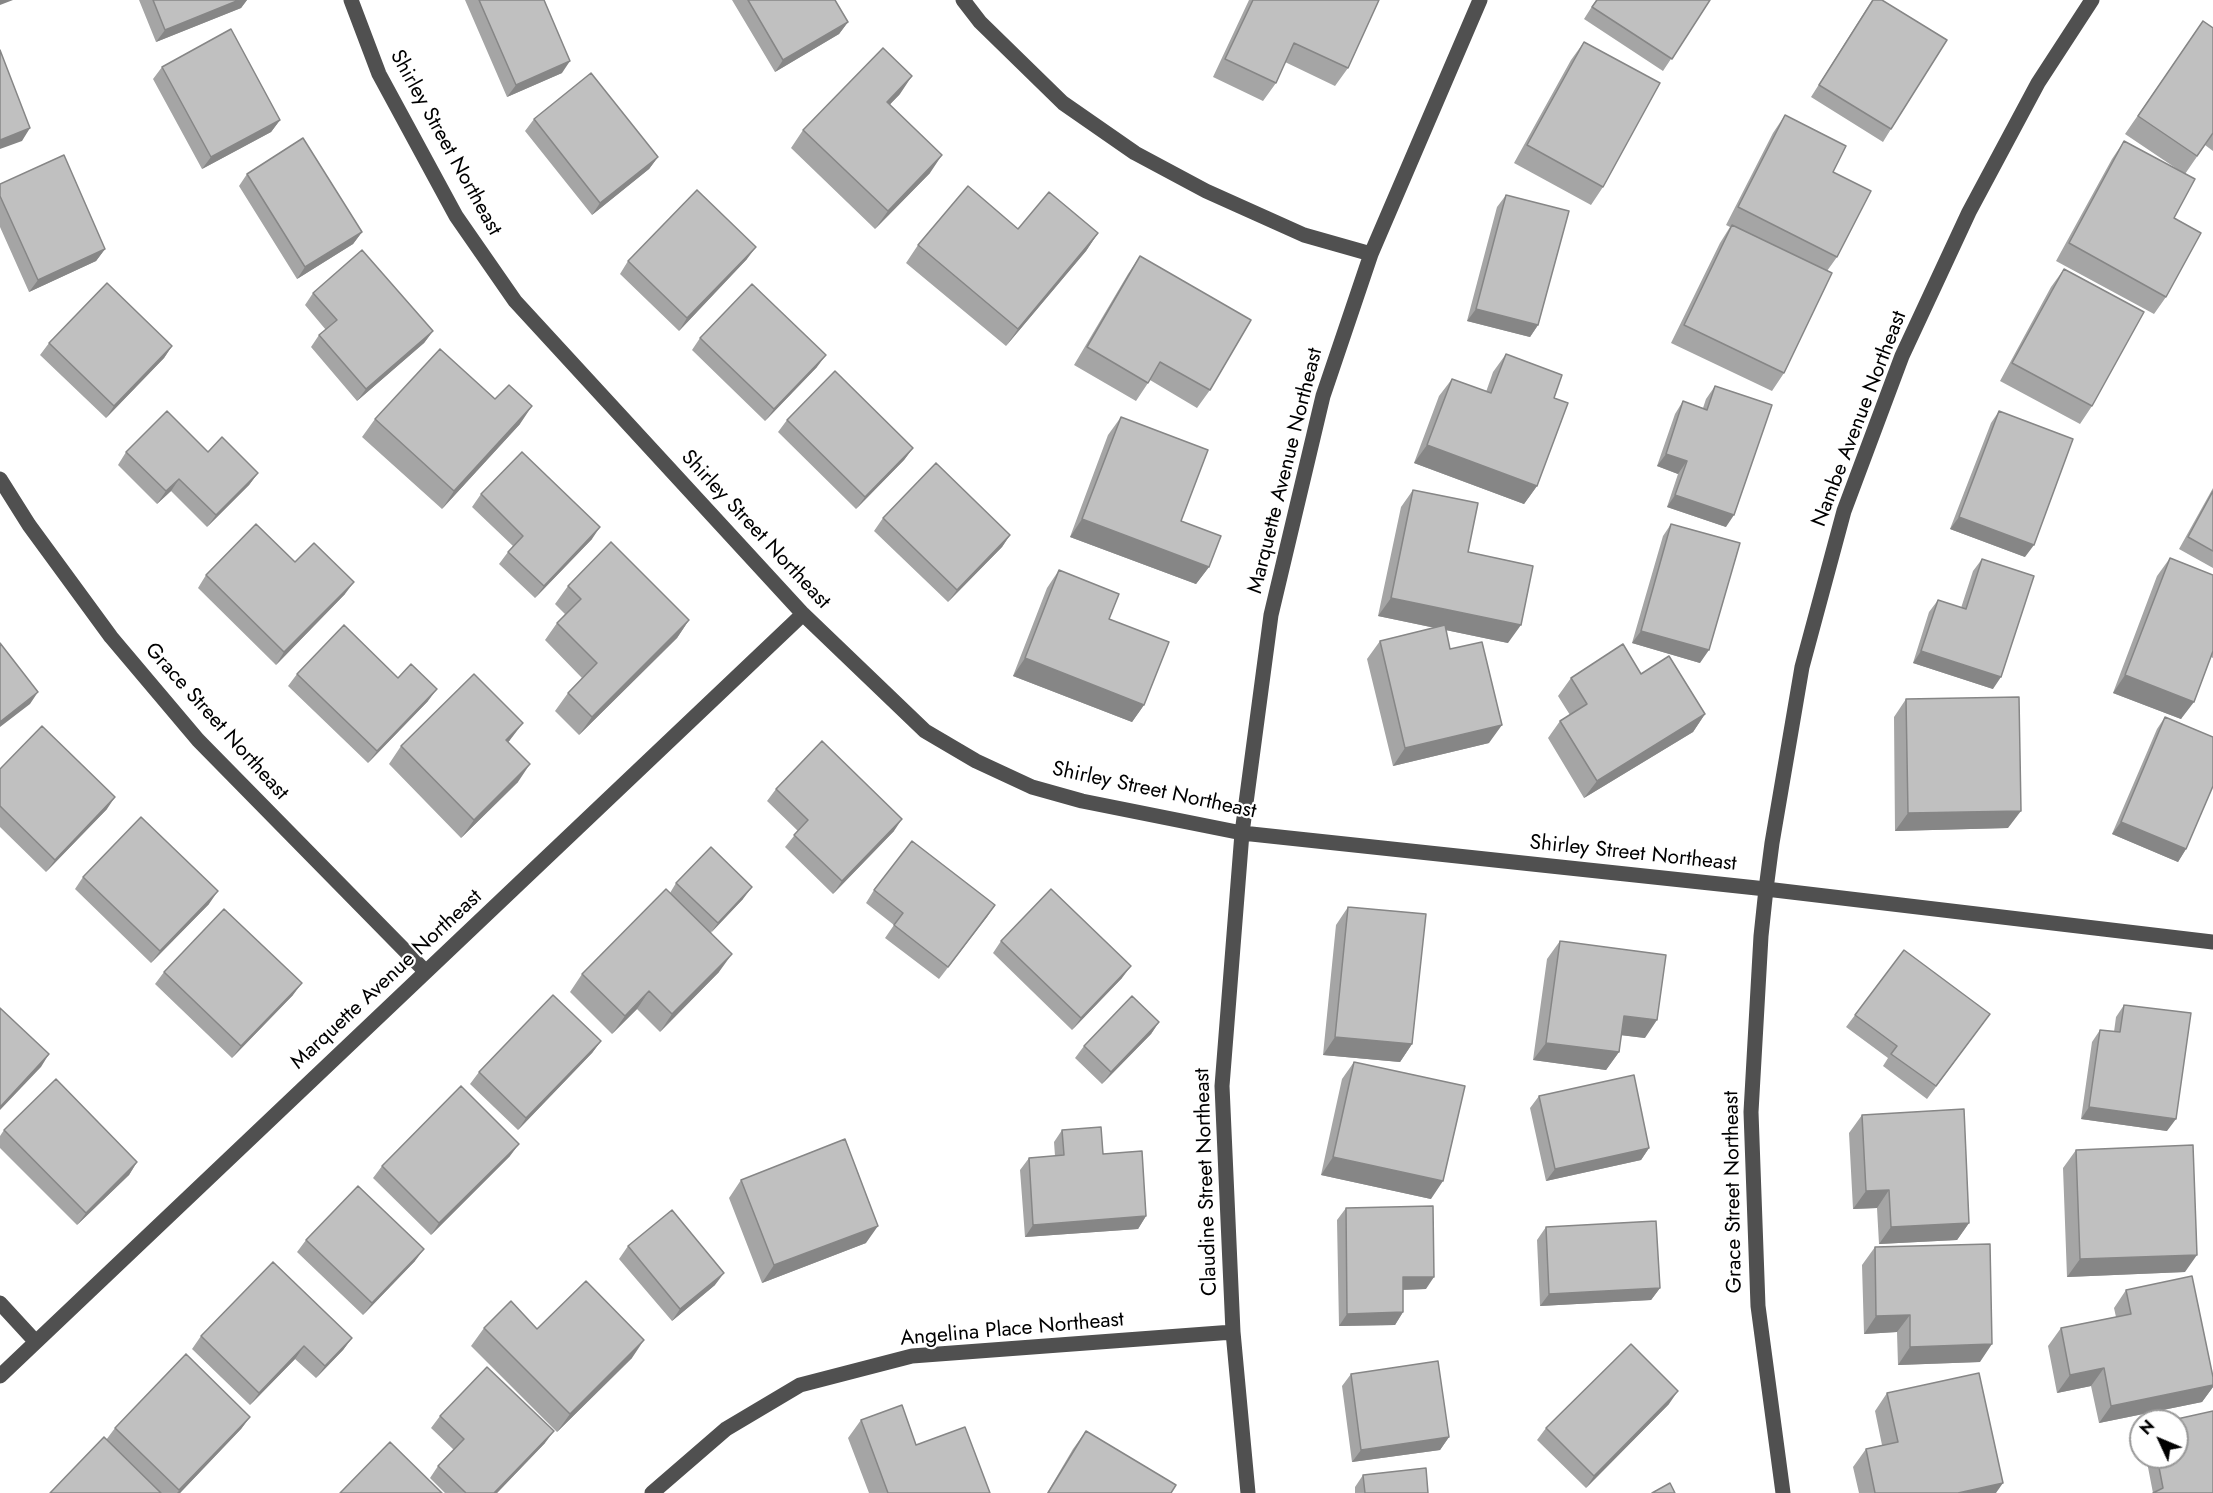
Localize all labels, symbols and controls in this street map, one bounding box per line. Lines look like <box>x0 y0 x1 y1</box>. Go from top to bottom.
street label: Shirley Street Northeast <box>384 46 506 240</box>
street label: Nambe Avenue Northeast <box>1807 308 1913 530</box>
street label: Marquette Avenue Northeast <box>1243 346 1329 596</box>
street label: Shirley Street Northeast <box>675 445 835 615</box>
street label: Grace Street Northeast <box>139 638 293 806</box>
street label: Shirley Street Northeast <box>1050 757 1258 825</box>
street label: Shirley Street Northeast <box>1528 831 1738 877</box>
street label: Marquette Avenue Northeast <box>286 885 488 1075</box>
street label: Claudine Street Northeast <box>1190 1068 1224 1296</box>
street label: Grace Street Northeast <box>1720 1091 1748 1293</box>
street label: Angelina Place Northeast <box>899 1308 1125 1352</box>
north arrow <box>2129 1409 2189 1469</box>
text: N <box>2134 1415 2160 1440</box>

